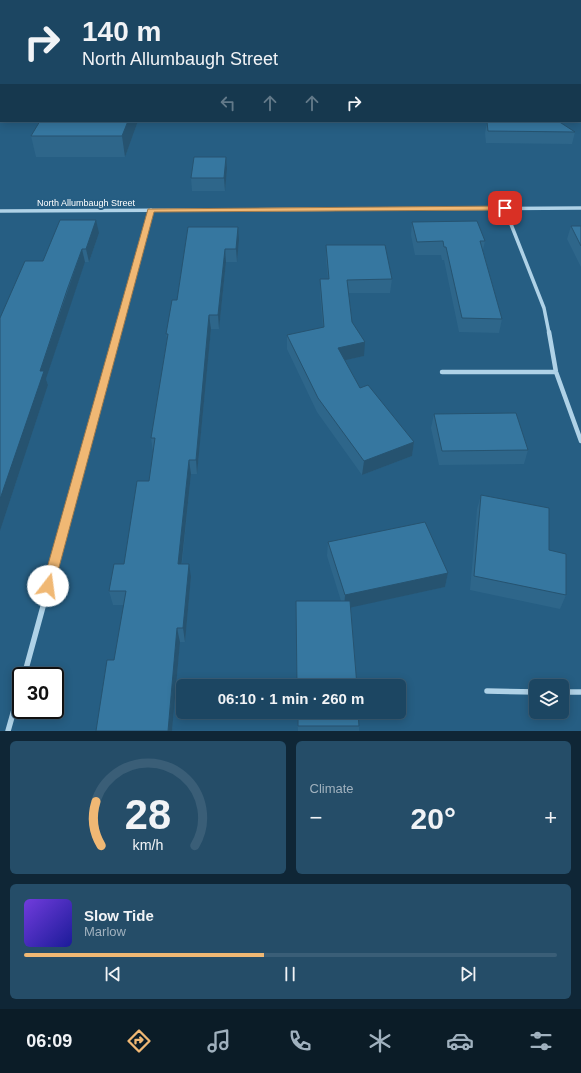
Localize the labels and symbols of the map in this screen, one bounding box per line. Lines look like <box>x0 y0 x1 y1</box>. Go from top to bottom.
pin <box>488 191 522 225</box>
street label: North Allumbaugh Street <box>37 198 136 208</box>
position arrow <box>27 565 69 607</box>
speed limit sign: 30 <box>12 667 64 719</box>

